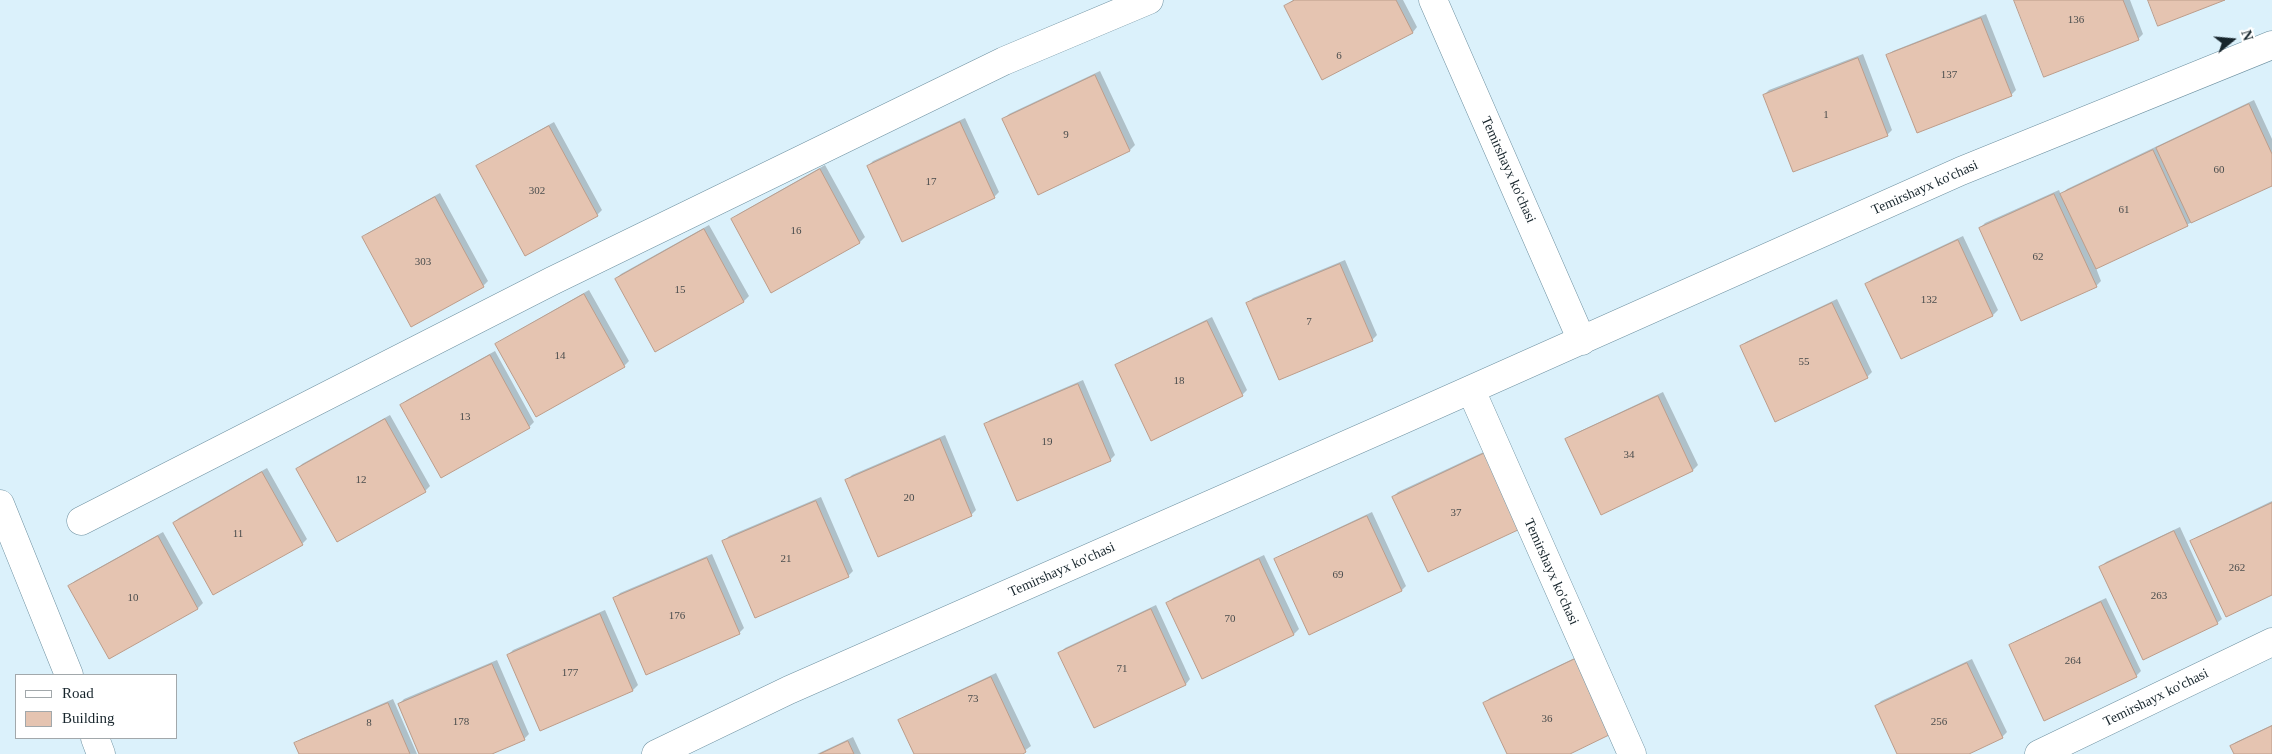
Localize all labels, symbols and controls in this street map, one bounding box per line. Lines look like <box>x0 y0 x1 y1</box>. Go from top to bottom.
house number: 136 <box>2068 13 2084 27</box>
north arrow <box>2207 15 2257 65</box>
text: N <box>2238 28 2255 43</box>
house number: 6 <box>1336 49 1342 63</box>
house number: 137 <box>1941 68 1957 82</box>
house number: 1 <box>1823 108 1829 122</box>
street label: Temirshayx ko'chasi <box>1477 114 1539 226</box>
house number: 9 <box>1063 128 1069 142</box>
street label: Temirshayx ko'chasi <box>1869 157 1981 219</box>
house number: 60 <box>2214 163 2224 177</box>
house number: 17 <box>926 175 936 189</box>
house number: 302 <box>529 184 545 198</box>
house number: 61 <box>2118 203 2130 217</box>
house number: 16 <box>790 224 801 238</box>
house number: 62 <box>2032 250 2044 264</box>
house number: 303 <box>415 255 431 269</box>
house number: 15 <box>674 283 686 297</box>
house number: 132 <box>1921 293 1937 307</box>
house number: 7 <box>1306 315 1312 329</box>
house number: 14 <box>554 349 566 363</box>
house number: 55 <box>1798 355 1810 369</box>
house number: 18 <box>1174 374 1184 388</box>
house number: 13 <box>460 410 470 424</box>
house number: 19 <box>1042 435 1052 449</box>
house number: 34 <box>1624 448 1635 462</box>
house number: 12 <box>356 473 366 487</box>
house number: 20 <box>904 491 914 505</box>
house number: 37 <box>1450 506 1462 520</box>
street label: Temirshayx ko'chasi <box>1520 516 1582 628</box>
house number: 11 <box>233 527 243 541</box>
street label: Temirshayx ko'chasi <box>1006 539 1118 601</box>
house number: 21 <box>780 552 791 566</box>
house number: 262 <box>2229 561 2245 575</box>
house number: 69 <box>1332 568 1344 582</box>
house number: 263 <box>2151 589 2167 603</box>
house number: 10 <box>128 591 138 605</box>
house number: 176 <box>669 609 685 623</box>
house number: 70 <box>1224 612 1236 626</box>
house number: 264 <box>2065 654 2081 668</box>
house number: 71 <box>1116 662 1128 676</box>
street label: Temirshayx ko'chasi <box>2101 665 2211 731</box>
house number: 177 <box>562 666 578 680</box>
legend <box>15 674 178 739</box>
text: Road <box>62 685 94 701</box>
house number: 73 <box>968 692 978 706</box>
text: Building <box>62 710 115 726</box>
house number: 36 <box>1541 712 1552 726</box>
house number: 178 <box>453 715 469 729</box>
house number: 256 <box>1931 715 1947 729</box>
house number: 8 <box>366 716 372 730</box>

